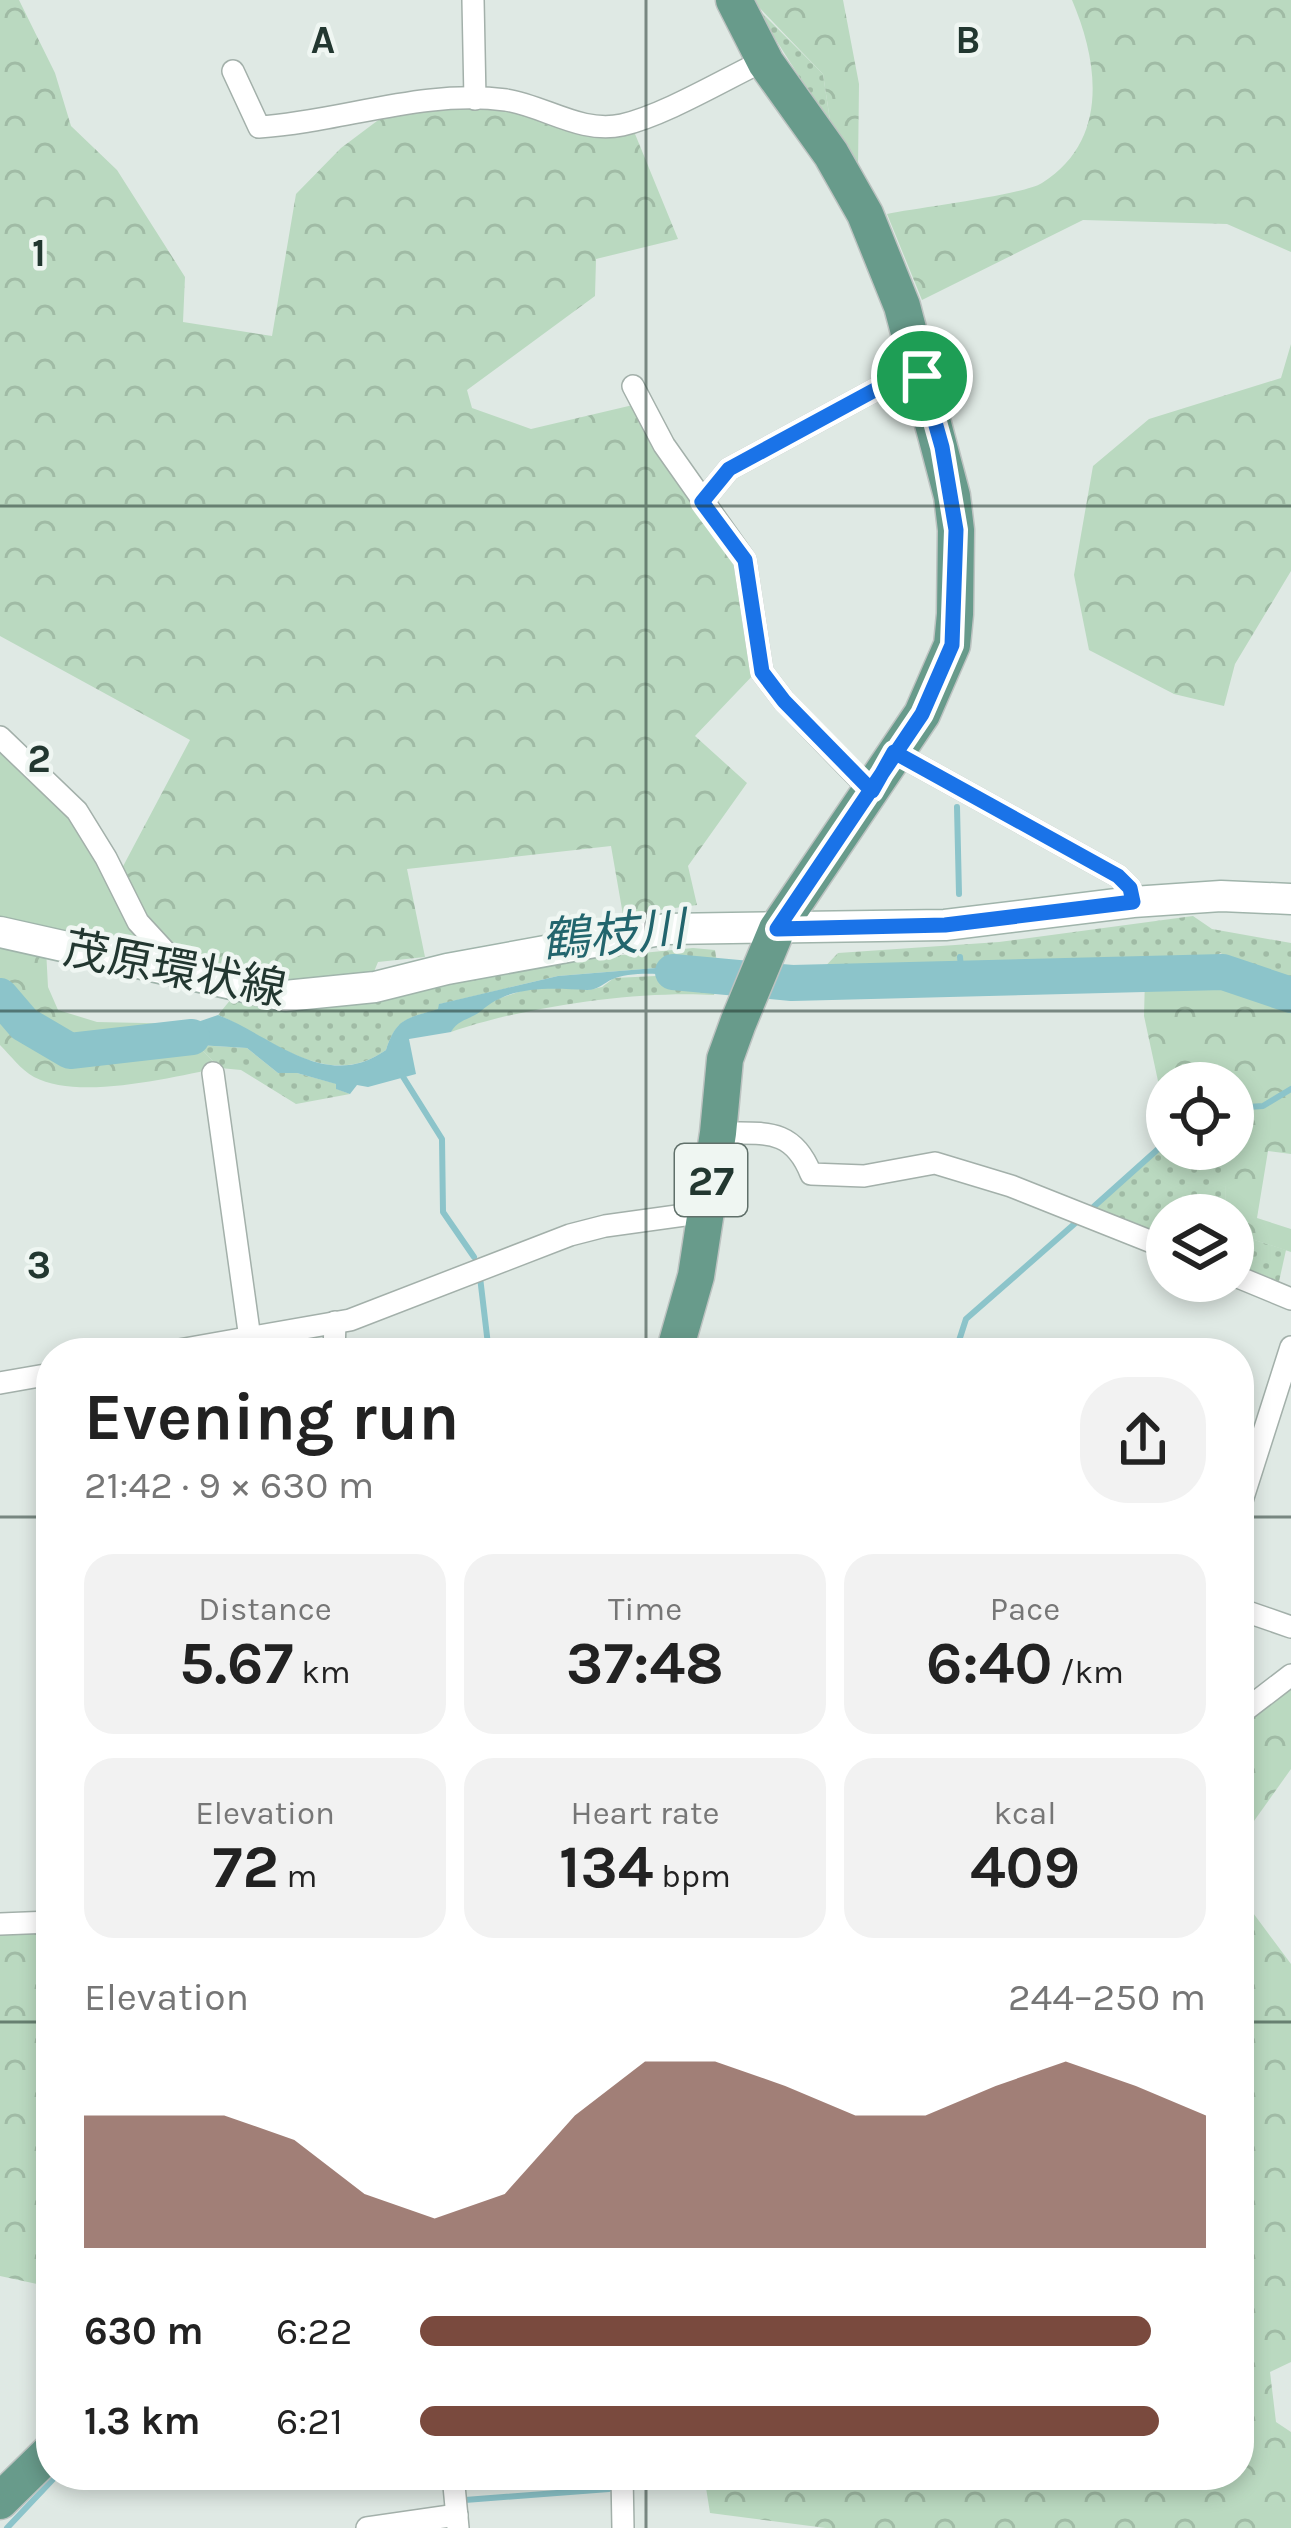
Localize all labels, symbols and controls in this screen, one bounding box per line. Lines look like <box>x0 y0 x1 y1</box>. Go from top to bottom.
text: A <box>311 17 335 63</box>
text: B <box>955 17 981 63</box>
text: 1 <box>32 230 46 276</box>
pin <box>871 325 973 427</box>
icon: arrive <box>889 343 955 409</box>
text: 2 <box>27 736 51 782</box>
water label: 鶴枝川 <box>539 900 692 969</box>
street label: 茂原環状線 <box>59 922 290 1016</box>
map controls <box>1146 1062 1254 1302</box>
button: locate <box>1146 1062 1254 1170</box>
road number: 27 <box>675 1144 747 1216</box>
button: layers <box>1146 1194 1254 1302</box>
text: 3 <box>27 1242 51 1288</box>
button: share <box>1080 1377 1206 1503</box>
text: Evening run <box>84 1378 459 1456</box>
text: 21:42 · 9 × 630 m <box>84 1462 374 1508</box>
text: Distance <box>198 1590 332 1628</box>
text: Time <box>608 1590 682 1628</box>
text: Pace <box>990 1590 1060 1628</box>
text: 5.67 <box>179 1628 293 1698</box>
text: 37:48 <box>566 1628 724 1698</box>
text: 6:40 <box>926 1628 1052 1698</box>
text: km <box>293 1653 351 1691</box>
text: /km <box>1052 1653 1124 1691</box>
text: Elevation <box>195 1794 335 1832</box>
text: Heart rate <box>571 1794 719 1832</box>
text: kcal <box>993 1794 1057 1832</box>
text: 72 <box>213 1832 279 1902</box>
text: 134 <box>559 1832 653 1902</box>
text: 409 <box>970 1832 1080 1902</box>
text: m <box>279 1857 317 1895</box>
text: bpm <box>653 1857 731 1895</box>
text: Elevation <box>84 1974 249 2020</box>
text: 244–250 m <box>1008 1974 1206 2020</box>
text: 630 m <box>84 2308 203 2354</box>
text: 6:22 <box>276 2308 353 2354</box>
text: 1.3 km <box>84 2398 201 2444</box>
text: 6:21 <box>276 2398 343 2444</box>

